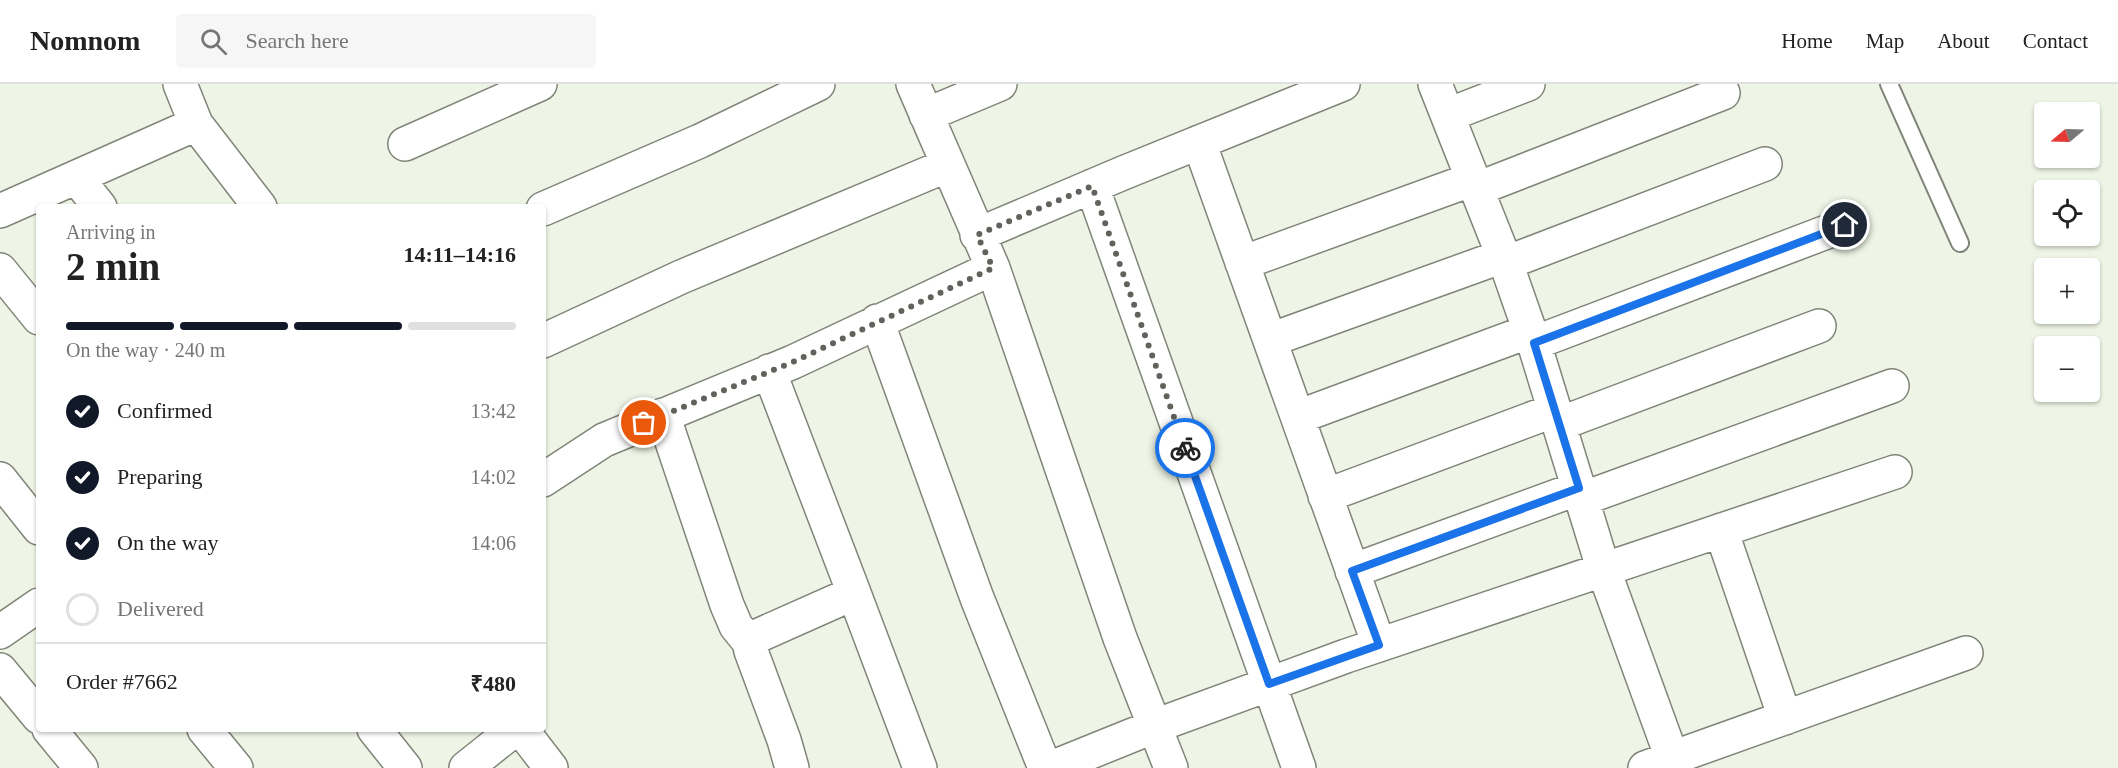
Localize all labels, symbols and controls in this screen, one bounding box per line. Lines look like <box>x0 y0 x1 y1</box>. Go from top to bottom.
search box <box>176 14 596 68</box>
text: Nomnom <box>30 25 140 56</box>
icon: search <box>197 25 230 58</box>
text: Search here <box>245 28 349 53</box>
text: Home <box>1781 29 1833 53</box>
text: Map <box>1866 29 1904 53</box>
text: About <box>1937 29 1990 53</box>
text: Contact <box>2023 29 2088 53</box>
north arrow <box>2034 102 2100 168</box>
map controls <box>2034 102 2100 402</box>
button: locate <box>2034 180 2100 246</box>
pin <box>1819 199 1870 250</box>
icon: home <box>1828 208 1861 241</box>
text: Arriving in <box>66 221 155 243</box>
text: 14:11–14:16 <box>404 242 516 267</box>
text: 2 min <box>66 245 160 288</box>
button: + <box>2034 258 2100 324</box>
button: − <box>2034 336 2100 402</box>
text: On the way · 240 m <box>66 339 225 361</box>
icon: check <box>66 395 99 428</box>
pin <box>618 397 669 448</box>
text: Confirmed <box>117 398 212 423</box>
text: 13:42 <box>470 400 516 422</box>
icon: bag <box>627 406 660 439</box>
courier <box>1155 418 1215 478</box>
icon: bike <box>1169 432 1202 465</box>
icon: check <box>66 461 99 494</box>
text: Preparing <box>117 464 203 489</box>
text: 14:02 <box>470 466 516 488</box>
icon: check <box>66 527 99 560</box>
text: On the way <box>117 530 218 555</box>
text: 14:06 <box>470 532 516 554</box>
text: Delivered <box>117 596 204 621</box>
text: Order #7662 <box>66 669 178 694</box>
text: ₹480 <box>470 671 516 696</box>

